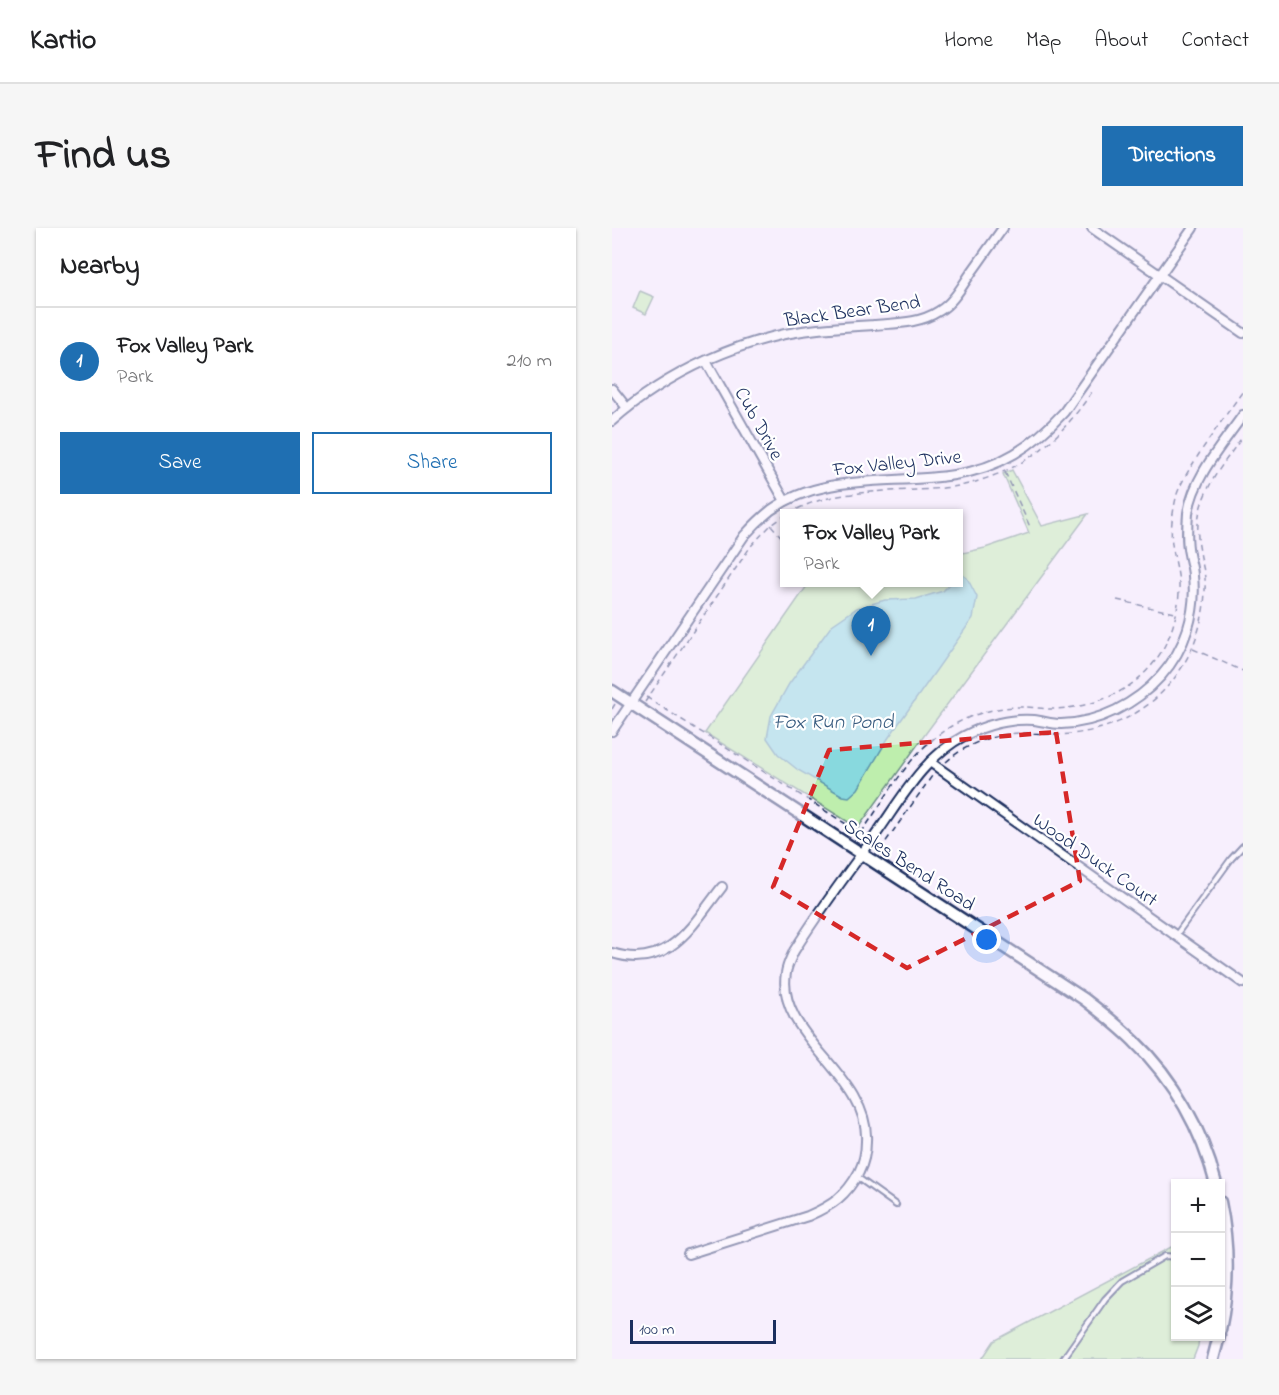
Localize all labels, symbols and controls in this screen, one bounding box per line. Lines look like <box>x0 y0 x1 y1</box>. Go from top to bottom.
text: Kartio <box>30 21 96 62</box>
text: Home <box>944 26 993 56</box>
text: Map <box>1026 26 1061 56</box>
text: About <box>1094 26 1148 56</box>
text: Contact <box>1181 26 1249 56</box>
text: Find us <box>36 126 171 187</box>
button: Directions <box>1102 126 1243 186</box>
text: Nearby <box>60 248 139 286</box>
street label: Black Bear Bend <box>782 289 922 337</box>
text: Fox Valley Park <box>117 331 253 363</box>
text: 1 <box>76 347 83 376</box>
text: 210 m <box>507 347 552 376</box>
text: Park <box>117 363 153 392</box>
street label: Cub Drive <box>726 382 790 466</box>
button: Save <box>60 432 300 494</box>
button: Share <box>312 432 552 494</box>
street label: Fox Valley Drive <box>830 443 963 486</box>
popup <box>780 509 963 587</box>
text: Fox Valley Park <box>803 518 940 550</box>
text: Park <box>803 550 840 579</box>
pin: 1 <box>852 606 890 656</box>
water label: Fox Run Pond <box>773 708 894 738</box>
street label: Wood Duck Court <box>1026 807 1163 915</box>
street label: Scales Bend Road <box>837 813 980 920</box>
your location <box>972 925 1001 954</box>
map controls <box>1171 1179 1225 1341</box>
button: + <box>1171 1179 1225 1233</box>
button: − <box>1171 1233 1225 1287</box>
button: layers <box>1171 1287 1225 1341</box>
scale bar <box>630 1317 776 1344</box>
text: 100 m <box>639 1318 674 1342</box>

